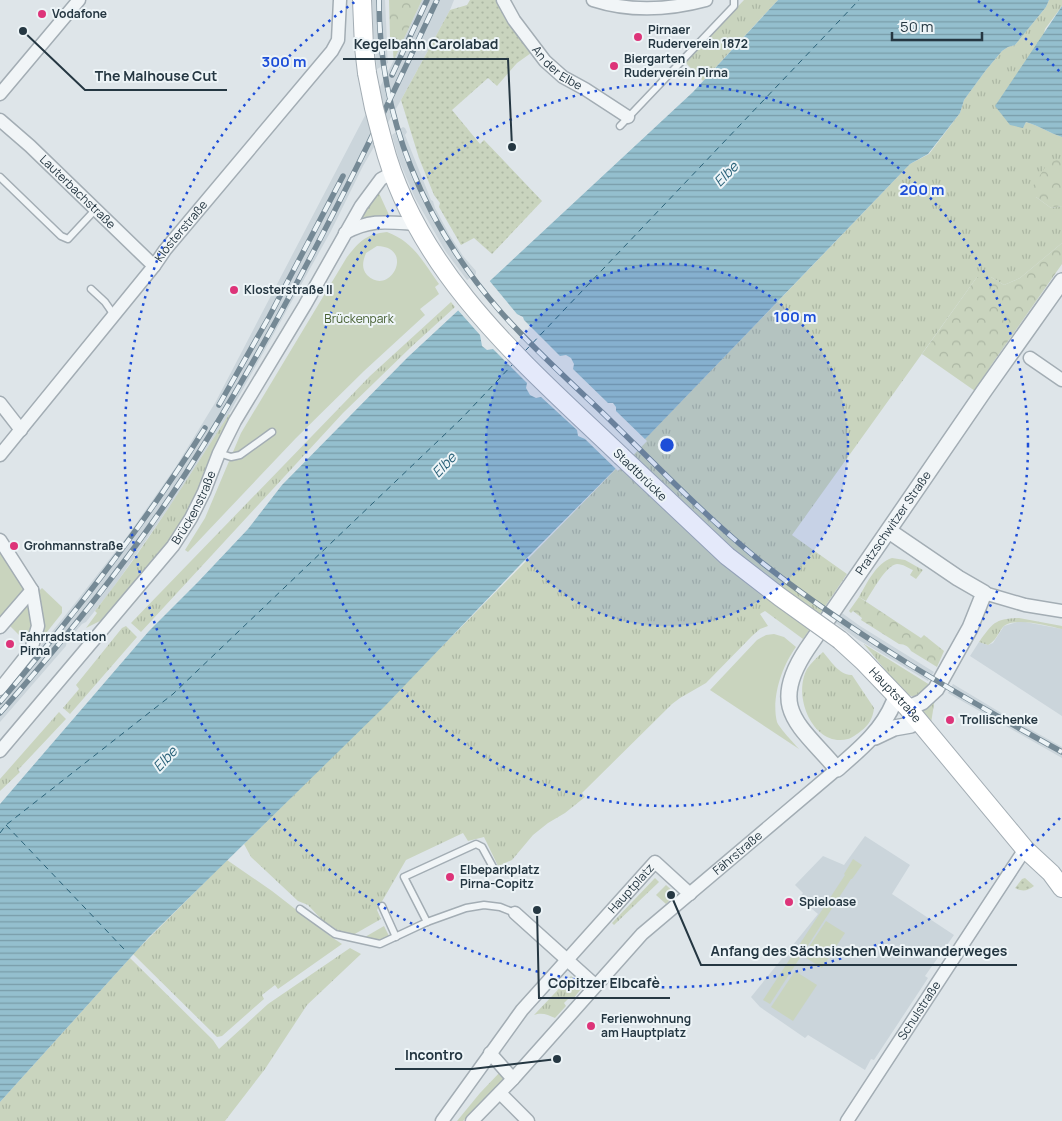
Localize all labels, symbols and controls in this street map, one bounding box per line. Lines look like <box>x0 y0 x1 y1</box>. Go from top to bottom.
place label: Vodafone <box>52 5 107 22</box>
marker: Vodafone <box>36 8 48 20</box>
scale bar <box>892 10 982 42</box>
text: 50 m <box>900 16 934 37</box>
place label: Pirnaer Ruderverein 1872 <box>648 21 748 52</box>
callout: Kegelbahn Carolabad <box>343 30 508 59</box>
marker: Pirnaer Ruderverein 1872 <box>632 31 644 43</box>
text: Kegelbahn Carolabad <box>354 34 498 53</box>
street label: An der Elbe <box>528 42 585 94</box>
place label: Biergarten Ruderverein Pirna <box>624 50 728 81</box>
text: 300 m <box>262 51 306 72</box>
marker: Biergarten Ruderverein Pirna <box>608 60 620 72</box>
callout: The Malhouse Cut <box>85 61 227 90</box>
text: The Malhouse Cut <box>95 66 217 85</box>
street label: Lauterbachstraße <box>36 151 120 232</box>
water label: Elbe <box>709 157 743 190</box>
text: 200 m <box>899 179 945 200</box>
street label: Klosterstraße <box>150 196 211 265</box>
place label: Klosterstraße II <box>244 281 333 298</box>
marker: Klosterstraße II <box>228 284 240 296</box>
text: 100 m <box>774 306 816 327</box>
park label: Brückenpark <box>324 310 395 327</box>
centre of rings <box>658 436 676 454</box>
street label: Stadtbrücke <box>610 445 671 505</box>
water label: Elbe <box>427 447 461 481</box>
street label: Pratzschwitzer Straße <box>851 467 935 578</box>
street label: Brückenstraße <box>167 468 219 548</box>
place label: Grohmannstraße <box>24 537 123 554</box>
marker: Grohmannstraße <box>8 540 20 552</box>
place label: Fahrradstation Pirna <box>20 628 106 659</box>
marker: Fahrradstation Pirna <box>4 638 16 650</box>
street label: Hauptstraße <box>865 663 926 726</box>
place label: Trollischenke <box>960 711 1038 728</box>
marker: Trollischenke <box>944 714 956 726</box>
water label: Elbe <box>148 741 182 775</box>
street label: Fährstraße <box>709 827 766 879</box>
street label: Hauptplatz <box>604 860 658 917</box>
place label: Elbeparkplatz Pirna-Copitz <box>460 861 540 892</box>
marker: Elbeparkplatz Pirna-Copitz <box>444 871 456 883</box>
place label: Spieloase <box>799 893 856 910</box>
marker: Spieloase <box>783 896 795 908</box>
callout: Anfang des Sächsischen Weinwanderweges <box>701 936 1017 965</box>
text: Anfang des Sächsischen Weinwanderweges <box>711 941 1008 960</box>
callout: Copitzer Elbcafè <box>539 969 670 998</box>
text: Copitzer Elbcafè <box>548 973 660 992</box>
street label: Schulstraße <box>893 977 944 1043</box>
place label: Ferienwohnung am Hauptplatz <box>601 1010 691 1041</box>
marker: Ferienwohnung am Hauptplatz <box>585 1020 597 1032</box>
callout: Incontro <box>395 1040 472 1069</box>
text: Incontro <box>405 1045 463 1064</box>

